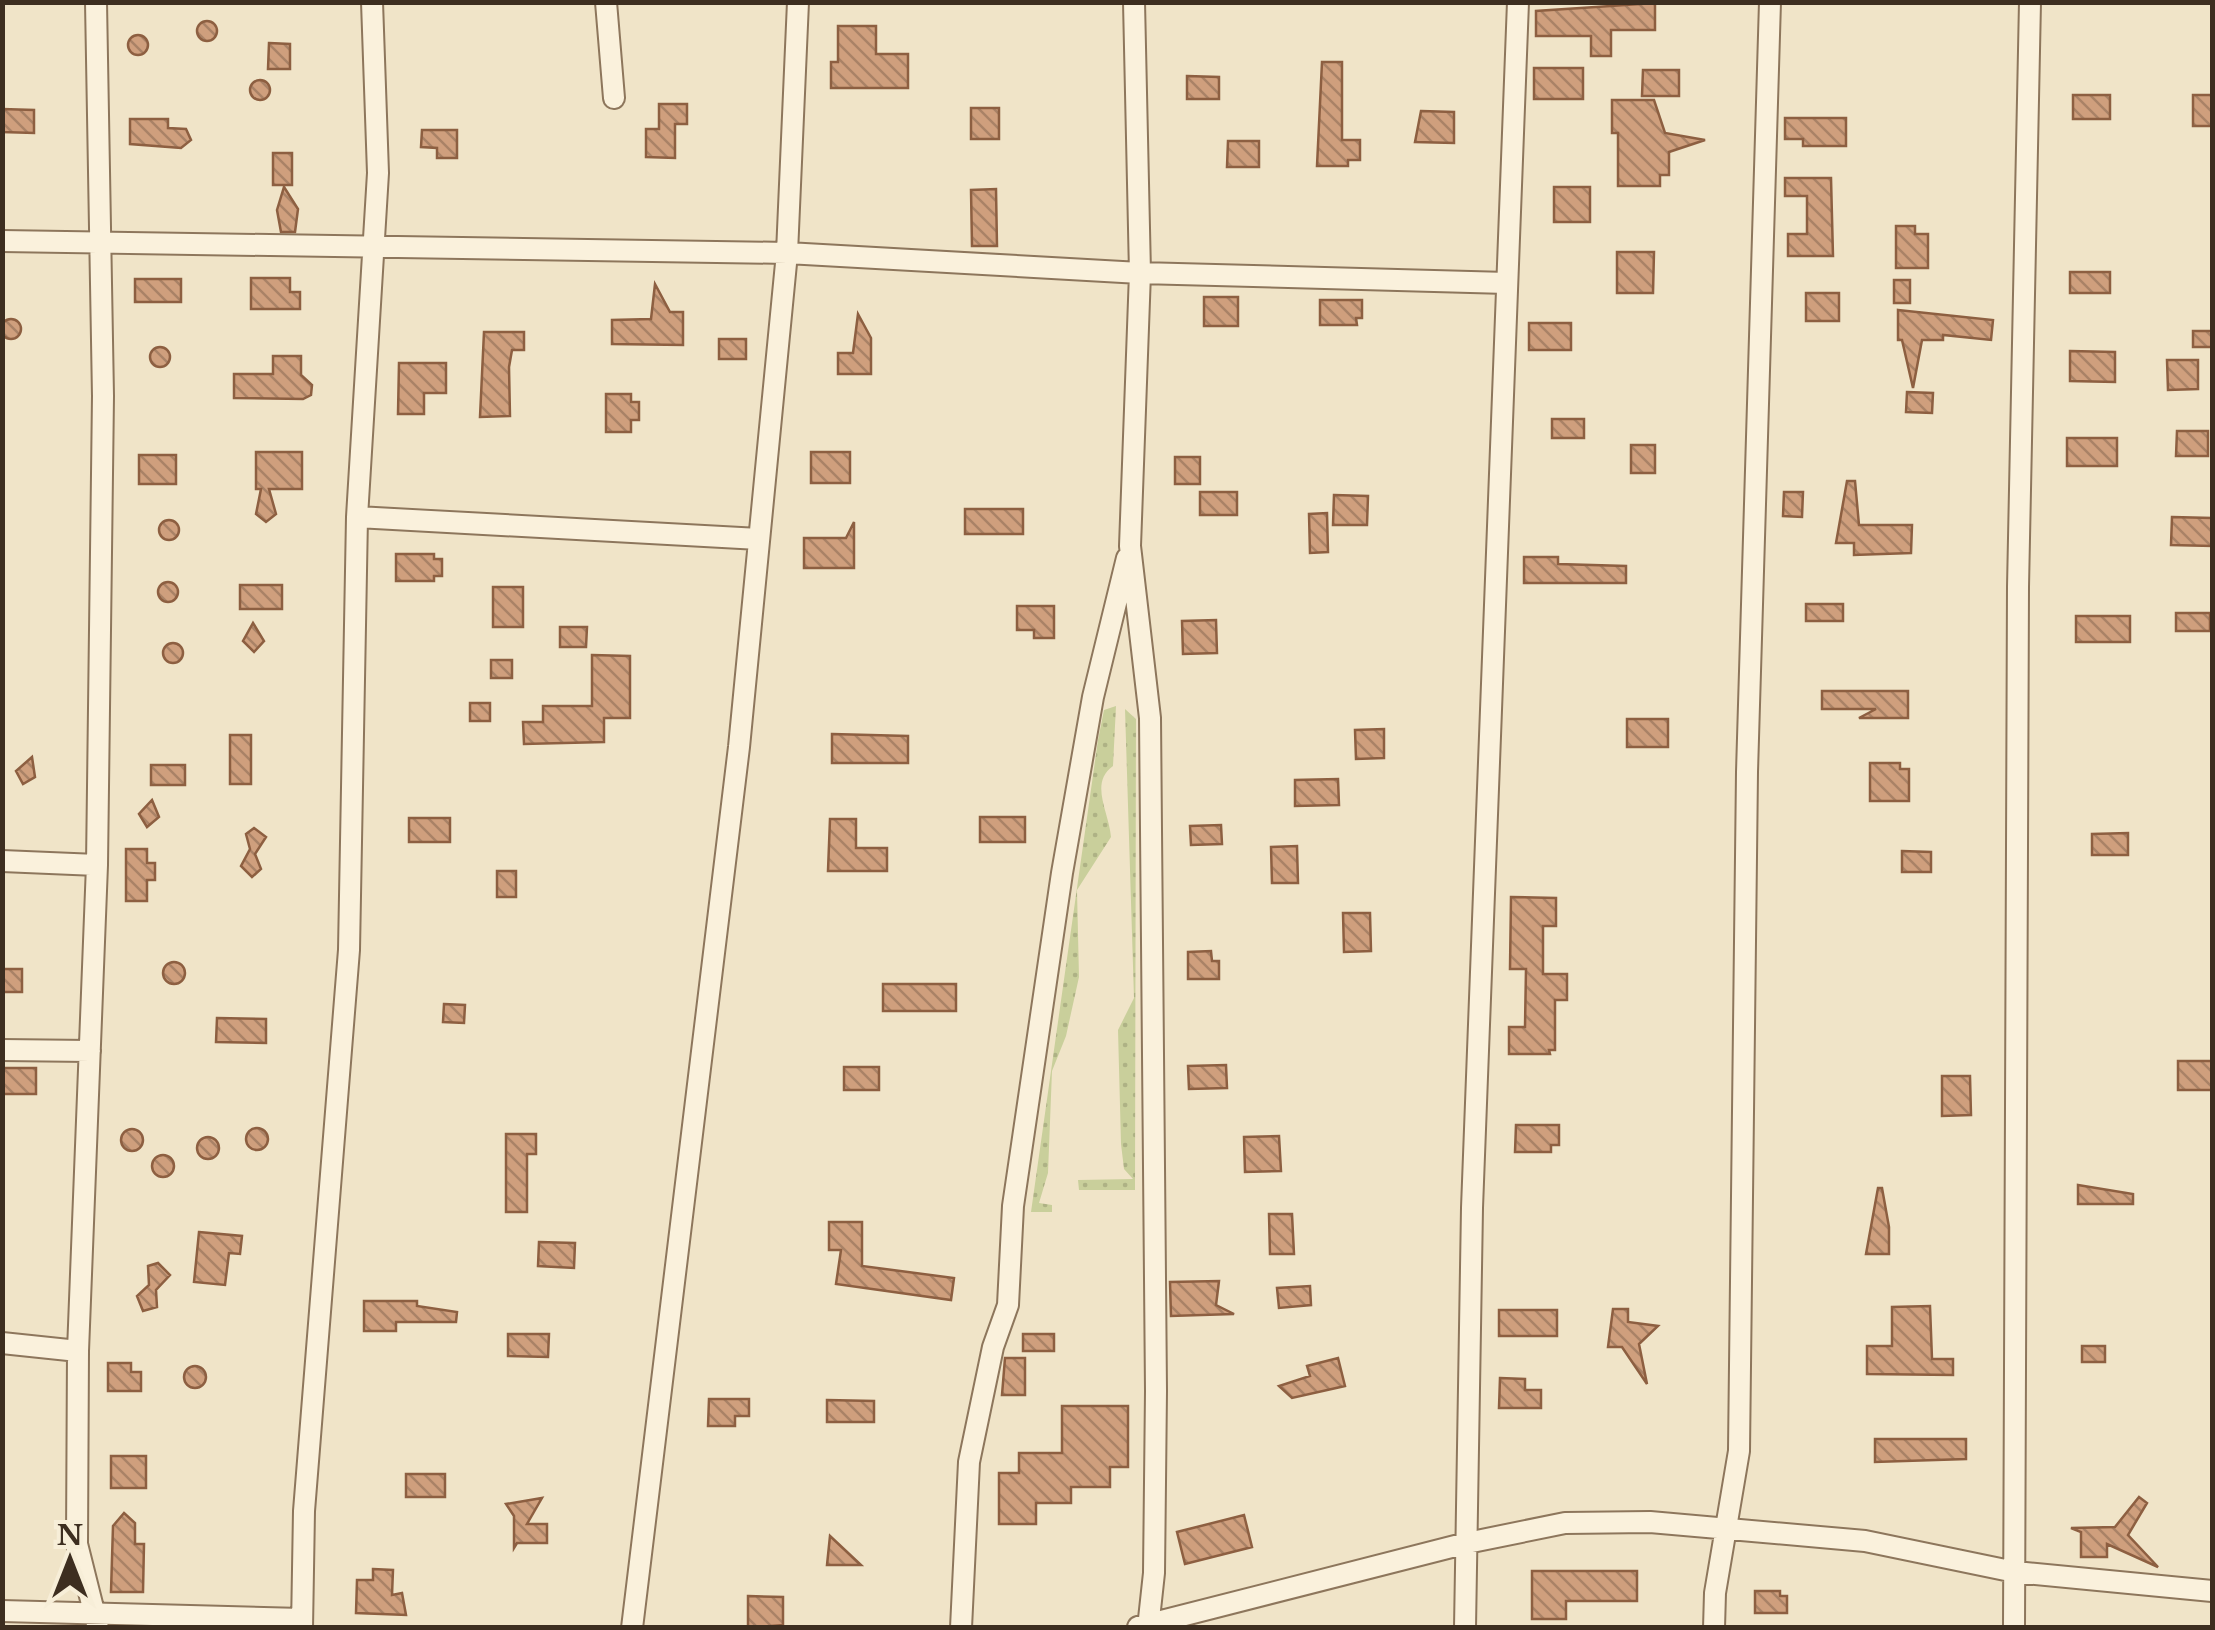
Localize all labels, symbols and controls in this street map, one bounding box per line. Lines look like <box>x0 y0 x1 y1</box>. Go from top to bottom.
north arrow <box>20 1510 120 1610</box>
text: N <box>57 1518 83 1553</box>

